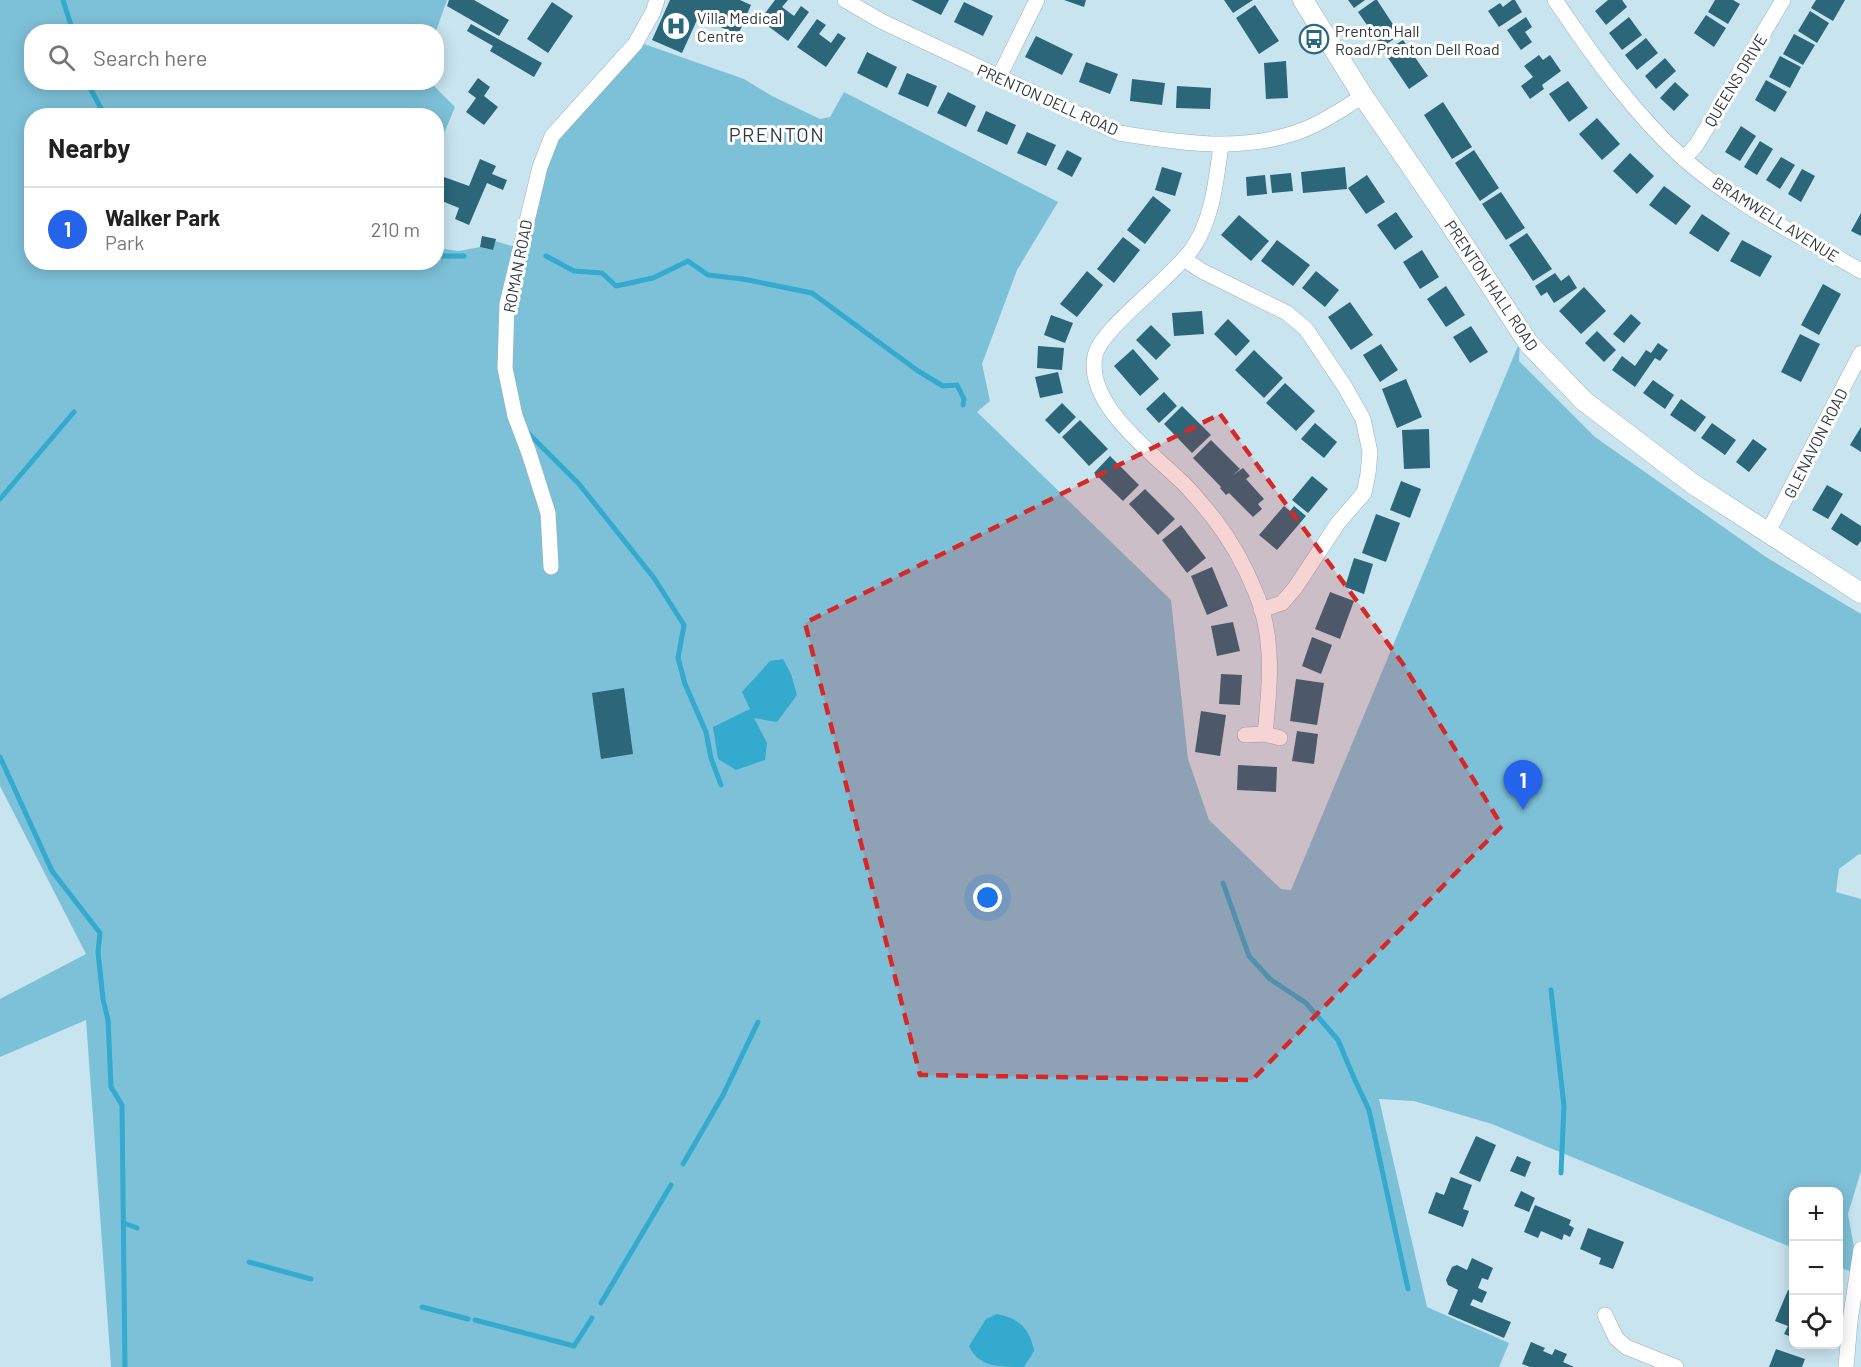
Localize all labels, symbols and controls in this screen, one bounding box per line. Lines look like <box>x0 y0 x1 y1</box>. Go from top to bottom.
place label: Villa Medical Centre <box>697 8 782 45</box>
hospital icon: Villa Medical Centre <box>660 10 692 42</box>
place label: Prenton Hall Road/Prenton Dell Road <box>1335 21 1500 58</box>
bus stop icon: Prenton Hall Road/Prenton Dell Road <box>1298 23 1330 55</box>
search box <box>24 24 444 90</box>
street label: QUEENS DRIVE <box>1700 30 1770 130</box>
icon: search <box>45 41 78 74</box>
text: Search here <box>93 44 207 70</box>
street label: PRENTON DELL ROAD <box>975 59 1121 139</box>
district label: PRENTON <box>729 122 825 146</box>
text: Nearby <box>48 132 130 163</box>
street label: BRAMWELL AVENUE <box>1709 172 1843 266</box>
text: Walker Park <box>105 204 220 230</box>
street label: PRENTON HALL ROAD <box>1441 216 1543 354</box>
text: 1 <box>64 217 71 241</box>
text: 210 m <box>371 217 420 241</box>
street label: ROMAN ROAD <box>499 218 535 314</box>
text: Park <box>105 230 144 254</box>
street label: GLENAVON ROAD <box>1779 385 1851 501</box>
pin: 1 <box>1504 760 1543 810</box>
your location <box>973 883 1002 912</box>
map controls <box>1789 1187 1843 1349</box>
button: + <box>1789 1187 1843 1241</box>
button: − <box>1789 1241 1843 1295</box>
button: locate <box>1789 1295 1843 1349</box>

